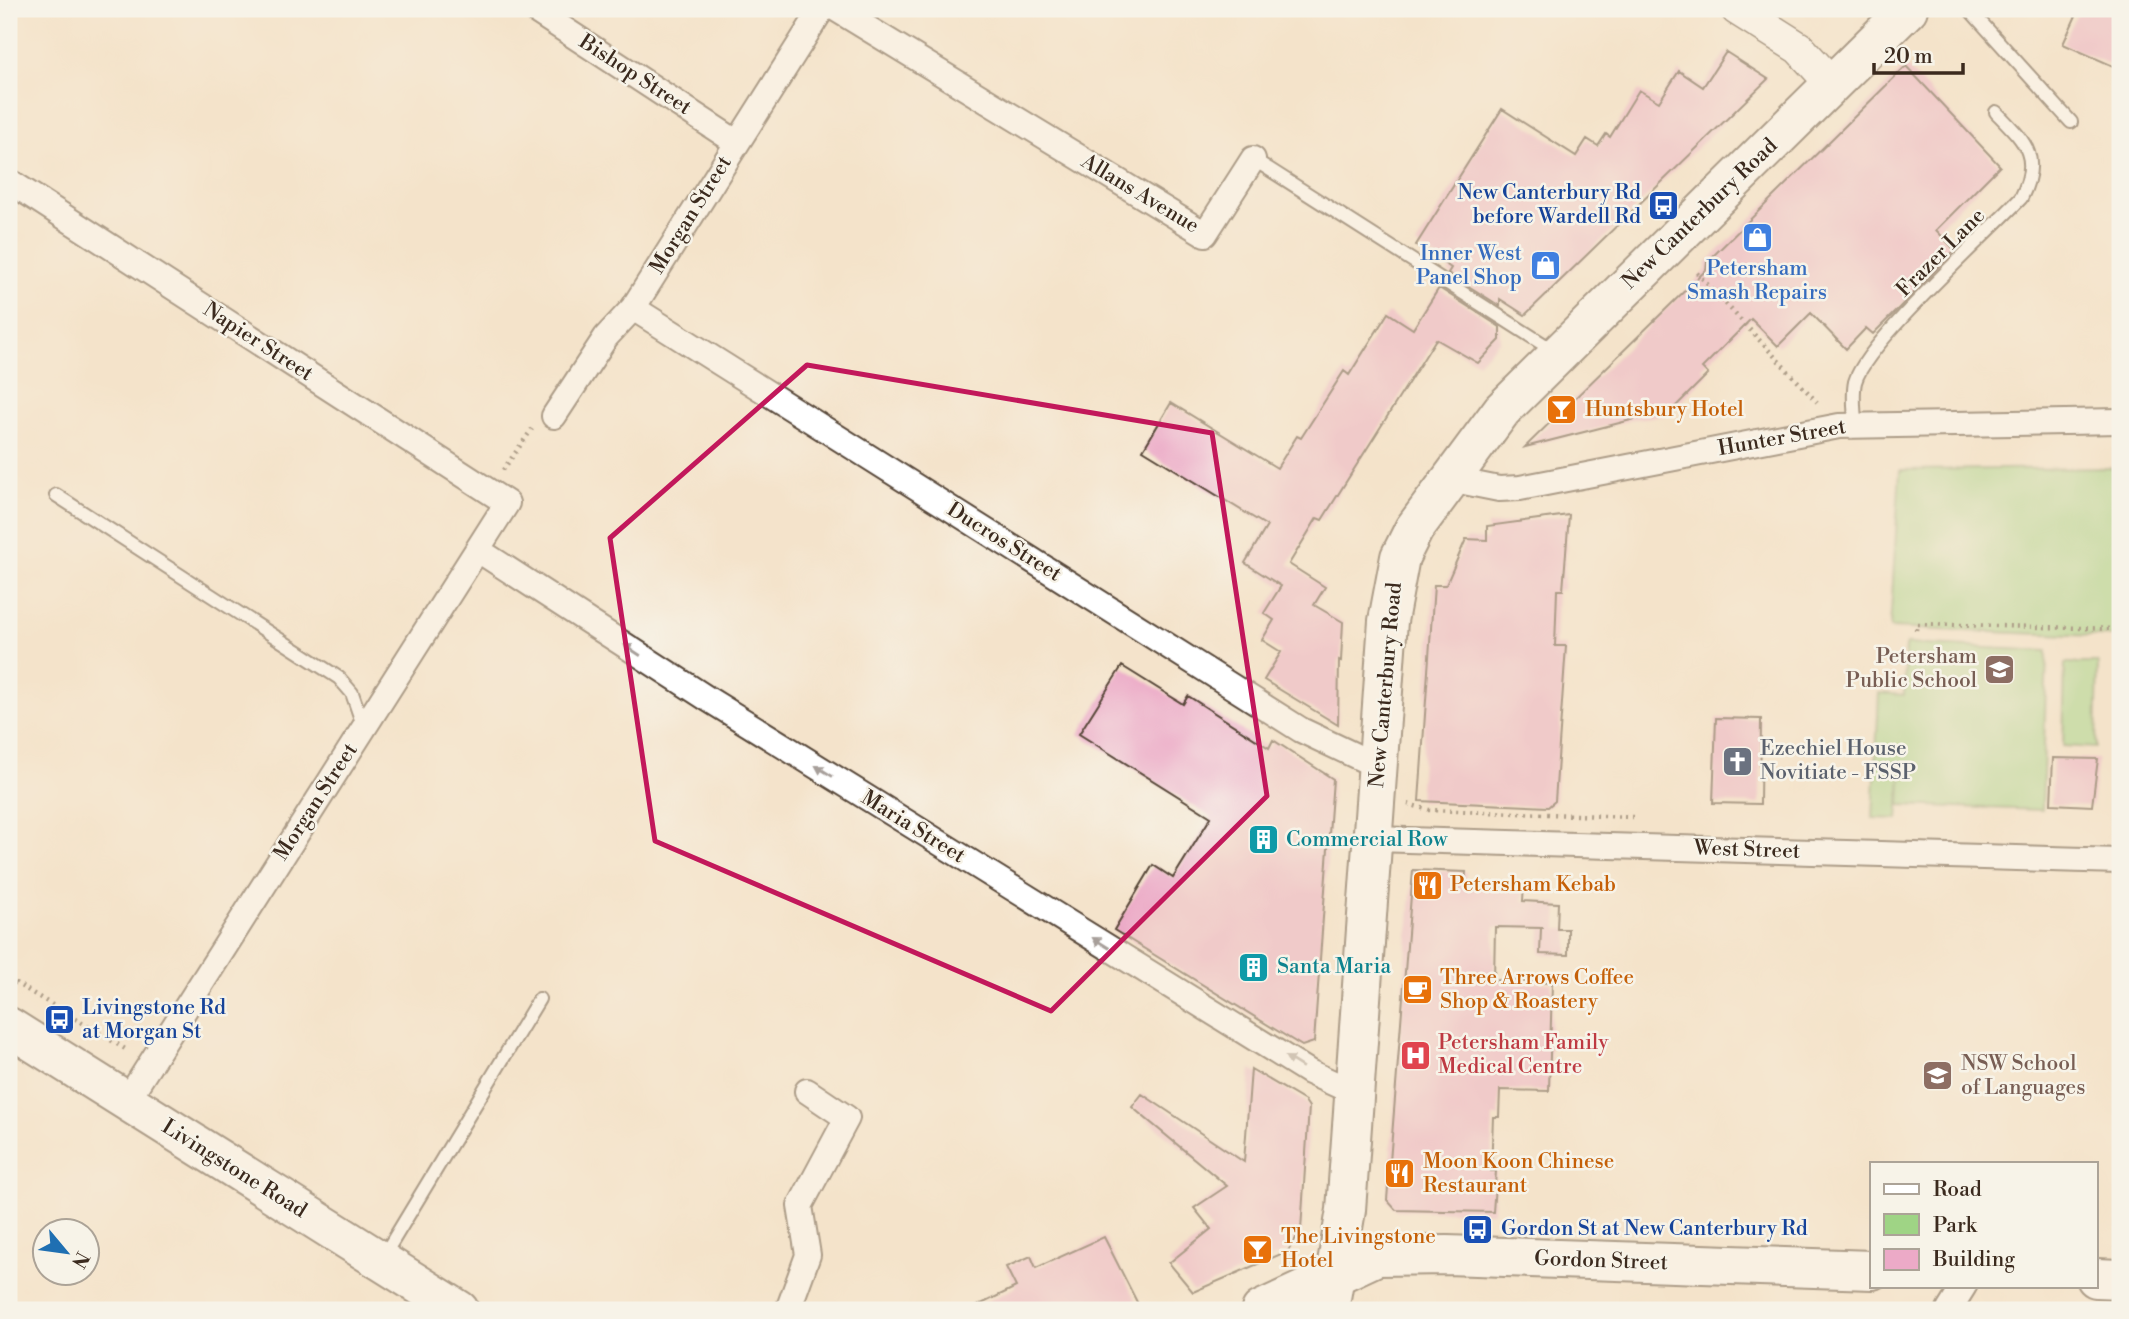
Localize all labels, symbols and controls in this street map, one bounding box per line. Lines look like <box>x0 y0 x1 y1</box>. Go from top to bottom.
street label: Bishop Street <box>573 29 697 121</box>
scale bar <box>1874 32 1963 76</box>
text: 20 m <box>1884 44 1933 70</box>
street label: New Canterbury Road <box>1617 133 1783 295</box>
street label: Allans Avenue <box>1076 148 1204 239</box>
street label: Morgan Street <box>644 151 738 279</box>
place label: New Canterbury Rd before Wardell Rd <box>1457 180 1641 230</box>
bus stop icon: New Canterbury Rd before Wardell Rd <box>1647 188 1681 222</box>
street label: Frazer Lane <box>1891 203 1991 303</box>
shop icon: Petersham Smash Repairs <box>1740 220 1774 254</box>
place label: Inner West Panel Shop <box>1416 241 1523 291</box>
shop icon: Inner West Panel Shop <box>1528 249 1562 283</box>
place label: Petersham Smash Repairs <box>1687 256 1827 306</box>
street label: Napier Street <box>198 297 318 388</box>
bar icon: Huntsbury Hotel <box>1545 393 1579 427</box>
place label: Huntsbury Hotel <box>1585 397 1744 423</box>
street label: Hunter Street <box>1716 414 1849 462</box>
street label: Ducros Street <box>942 497 1067 588</box>
street label: New Canterbury Road <box>1364 581 1408 789</box>
one-way arrow <box>622 643 641 656</box>
place label: Petersham Public School <box>1846 644 1977 694</box>
school or university icon: Petersham Public School <box>1983 652 2017 686</box>
place label: Ezechiel House Novitiate - FSSP <box>1760 736 1916 786</box>
street label: Morgan Street <box>268 738 364 866</box>
church icon: Ezechiel House Novitiate - FSSP <box>1720 744 1754 778</box>
one-way arrow <box>814 765 834 778</box>
street label: Maria Street <box>856 785 970 869</box>
building icon: Commercial Row <box>1246 823 1280 857</box>
place label: Commercial Row <box>1286 827 1448 853</box>
street label: West Street <box>1692 835 1801 865</box>
restaurant icon: Petersham Kebab <box>1410 868 1444 902</box>
place label: Petersham Kebab <box>1450 872 1616 898</box>
one-way arrow <box>1091 936 1110 949</box>
building icon: Santa Maria <box>1237 950 1271 984</box>
place label: Santa Maria <box>1277 954 1392 980</box>
place label: Three Arrows Coffee Shop & Roastery <box>1440 965 1634 1015</box>
cafe icon: Three Arrows Coffee Shop & Roastery <box>1400 973 1434 1007</box>
place label: Livingstone Rd at Morgan St <box>82 995 226 1045</box>
bus stop icon: Livingstone Rd at Morgan St <box>42 1003 76 1037</box>
place label: Petersham Family Medical Centre <box>1438 1030 1609 1080</box>
hospital icon: Petersham Family Medical Centre <box>1398 1038 1432 1072</box>
place label: NSW School of Languages <box>1961 1051 2085 1101</box>
one-way arrow <box>1285 1056 1304 1069</box>
school or university icon: NSW School of Languages <box>1921 1059 1955 1093</box>
street label: Livingstone Road <box>157 1114 311 1224</box>
place label: Moon Koon Chinese Restaurant <box>1423 1149 1614 1199</box>
restaurant icon: Moon Koon Chinese Restaurant <box>1383 1157 1417 1191</box>
legend <box>1870 1162 2098 1288</box>
text: Road <box>1933 1177 1982 1203</box>
bus stop icon: Gordon St at New Canterbury Rd <box>1461 1212 1495 1246</box>
text: Park <box>1933 1213 1978 1239</box>
place label: Gordon St at New Canterbury Rd <box>1501 1216 1808 1242</box>
north arrow <box>32 1218 102 1288</box>
place label: The Livingstone Hotel <box>1281 1224 1436 1274</box>
bar icon: The Livingstone Hotel <box>1241 1232 1275 1266</box>
street label: Gordon Street <box>1534 1246 1669 1276</box>
text: N <box>66 1247 94 1272</box>
text: Building <box>1932 1247 2015 1273</box>

